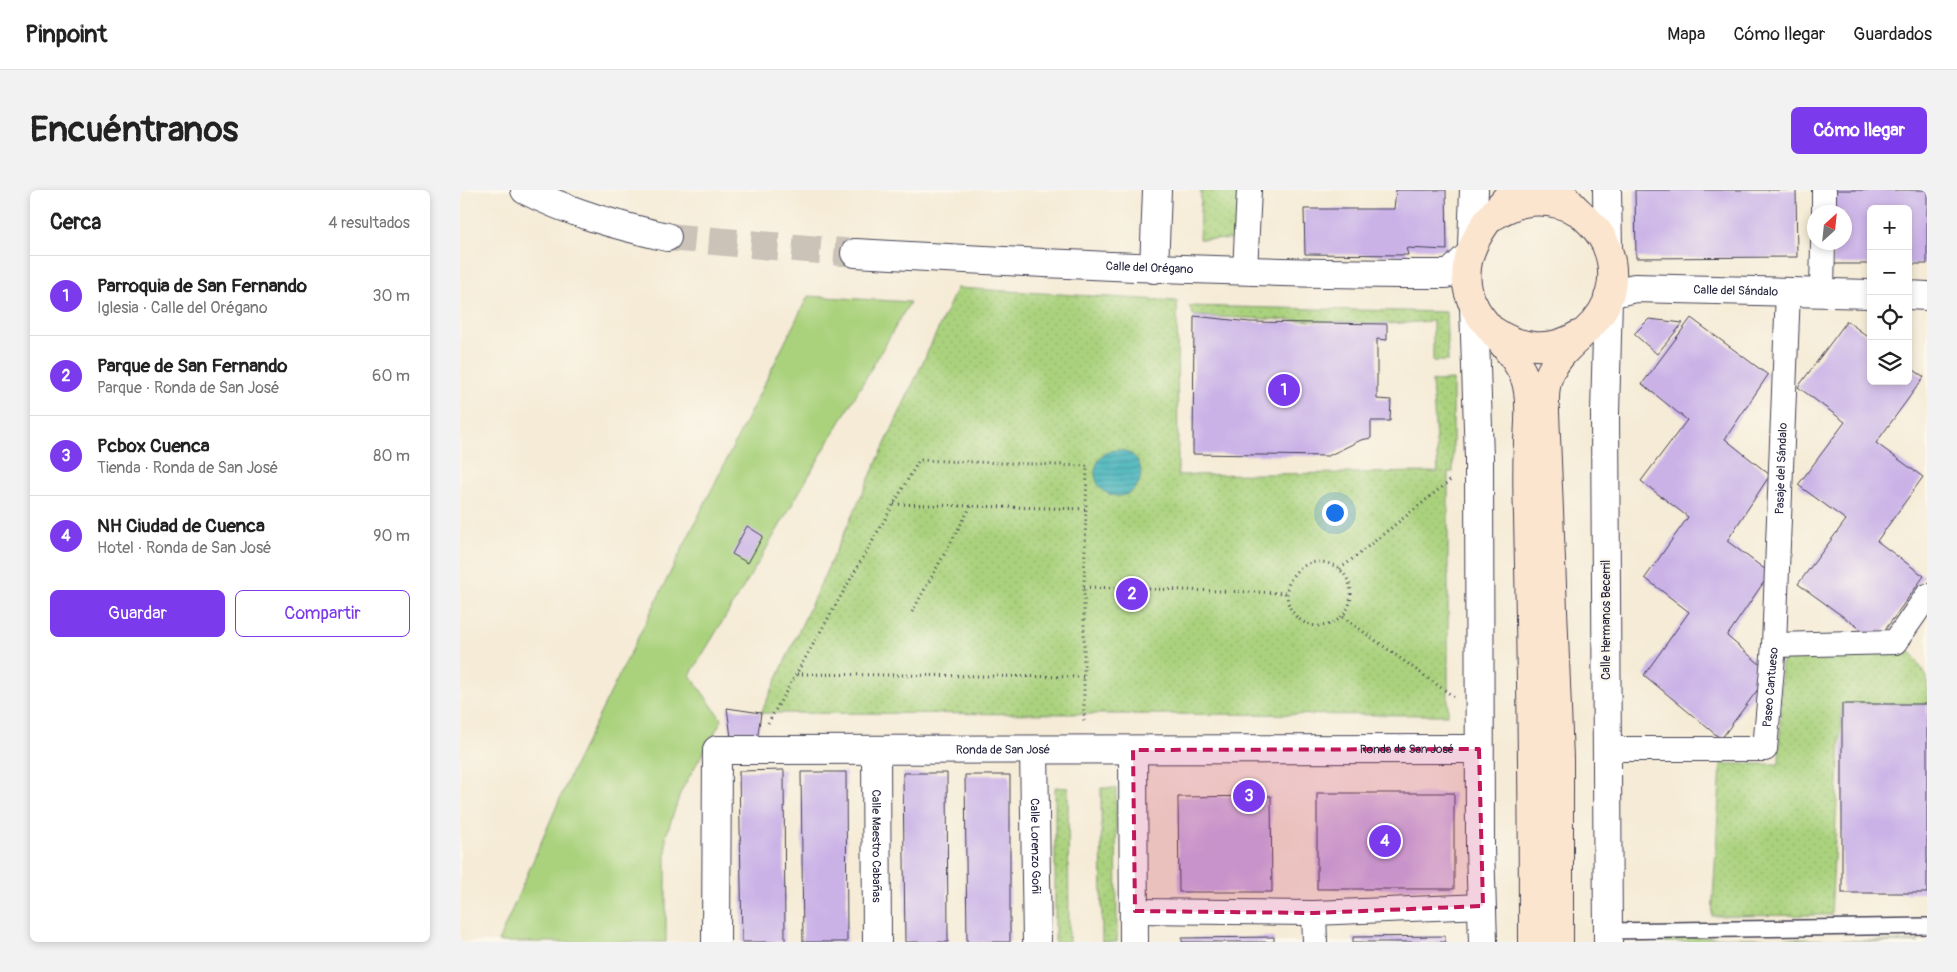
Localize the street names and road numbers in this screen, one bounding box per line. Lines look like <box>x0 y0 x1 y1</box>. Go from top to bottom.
street label: Calle del Orégano <box>1105 258 1194 277</box>
street label: Calle del Sándalo <box>1693 282 1779 299</box>
street label: Pasaje del Sándalo <box>1772 422 1790 515</box>
street label: Calle Hermanos Becerril <box>1599 560 1614 680</box>
street label: Paseo Cantueso <box>1759 646 1781 728</box>
street label: Ronda de San José <box>956 742 1050 757</box>
street label: Ronda de San José <box>1360 742 1454 757</box>
street label: Calle Maestro Cabañas <box>869 789 884 903</box>
street label: Calle Lorenzo Goñi <box>1027 798 1044 894</box>

